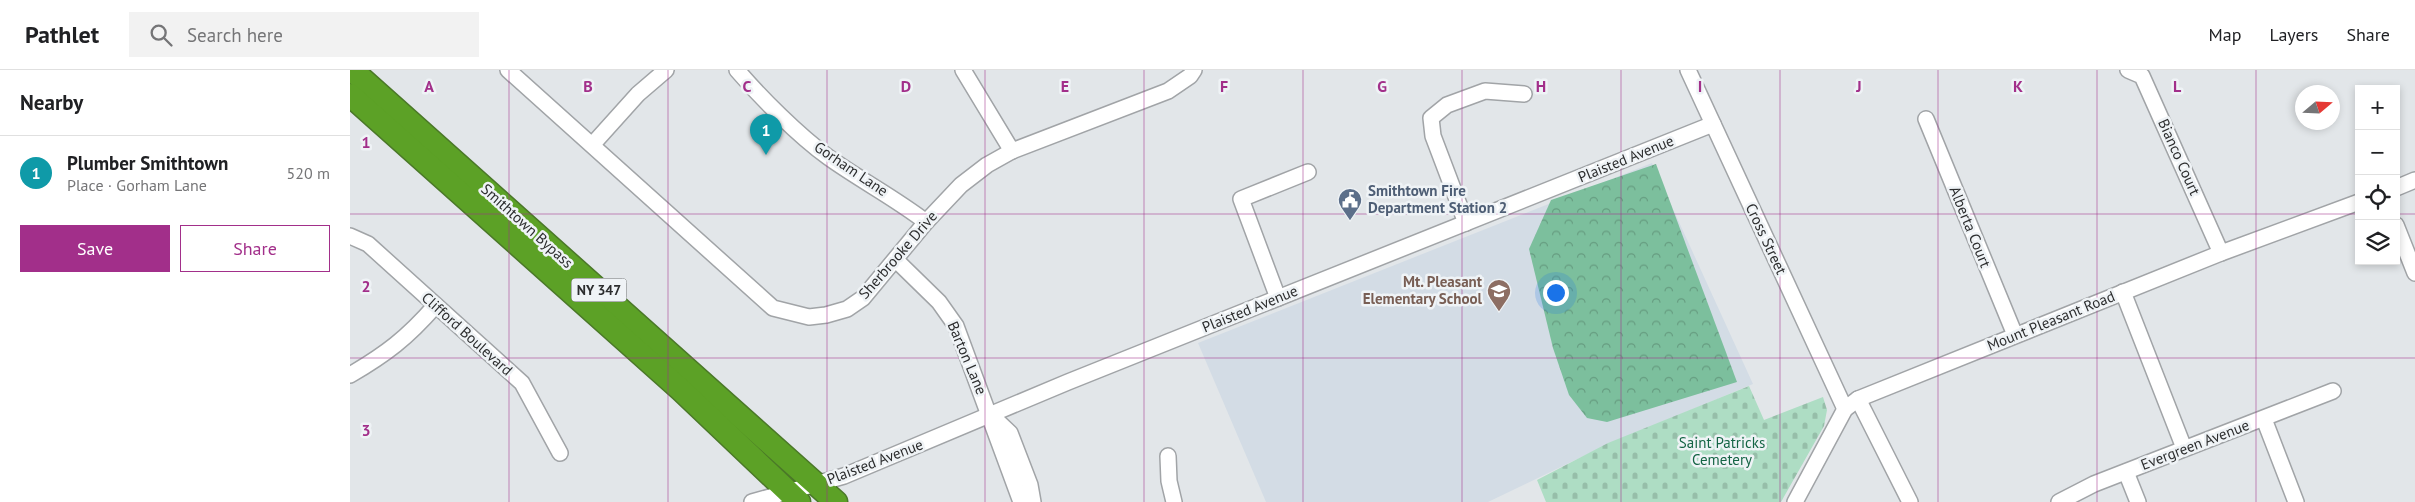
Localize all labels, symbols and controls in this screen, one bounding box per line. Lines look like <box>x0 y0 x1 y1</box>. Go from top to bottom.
search box <box>129 12 479 57</box>
text: Pathlet <box>25 19 99 50</box>
icon: search <box>147 21 175 49</box>
text: Search here <box>187 23 283 47</box>
text: Map <box>2209 23 2241 46</box>
text: Layers <box>2269 23 2318 46</box>
text: Share <box>2346 23 2390 46</box>
text: A <box>424 76 434 96</box>
text: B <box>583 76 593 96</box>
text: C <box>743 76 752 96</box>
text: D <box>901 76 911 96</box>
text: E <box>1061 76 1069 96</box>
text: F <box>1220 76 1228 96</box>
text: G <box>1377 76 1387 96</box>
text: H <box>1536 76 1546 96</box>
text: I <box>1698 76 1702 96</box>
text: J <box>1855 76 1862 96</box>
text: K <box>2013 76 2023 96</box>
text: L <box>2173 76 2182 96</box>
north arrow <box>2295 85 2340 130</box>
map controls <box>2355 85 2400 265</box>
button: + <box>2355 85 2400 130</box>
text: Nearby <box>20 89 83 116</box>
pin: 1 <box>750 114 782 155</box>
street label: Bianco Court <box>2154 116 2205 198</box>
button: − <box>2355 130 2400 175</box>
street label: Plaisted Avenue <box>1575 131 1676 186</box>
text: 1 <box>361 132 371 152</box>
street label: Gorham Lane <box>811 137 892 200</box>
text: Plumber Smithtown <box>67 151 228 175</box>
text: 1 <box>31 163 41 183</box>
text: 520 m <box>287 163 330 183</box>
text: Place · Gorham Lane <box>67 175 207 195</box>
button: locate <box>2355 175 2400 220</box>
street label: Smithtown Bypass <box>477 179 577 272</box>
place label: Smithtown Fire Department Station 2 <box>1368 181 1507 217</box>
street label: Alberta Court <box>1946 183 1995 270</box>
public building icon: Smithtown Fire Department Station 2 <box>1337 187 1363 221</box>
street label: Cross Street <box>1742 200 1791 277</box>
street label: Sherbrooke Drive <box>854 207 941 303</box>
button: layers <box>2355 220 2400 265</box>
button: Save <box>20 225 170 272</box>
button: Share <box>180 225 330 272</box>
place label: Mt. Pleasant Elementary School <box>1363 272 1483 308</box>
text: 2 <box>361 276 371 296</box>
road number: NY 347 <box>572 278 626 302</box>
school or university icon: Mt. Pleasant Elementary School <box>1486 278 1512 312</box>
your location <box>1543 280 1569 306</box>
street label: Plaisted Avenue <box>1199 281 1300 336</box>
street label: Mount Pleasant Road <box>1984 286 2117 355</box>
street label: Clifford Boulevard <box>418 288 517 379</box>
street label: Barton Lane <box>944 318 991 397</box>
street label: Evergreen Avenue <box>2138 415 2252 474</box>
text: 3 <box>361 420 371 440</box>
park label: Saint Patricks Cemetery <box>1679 433 1765 469</box>
street label: Plaisted Avenue <box>824 434 926 489</box>

